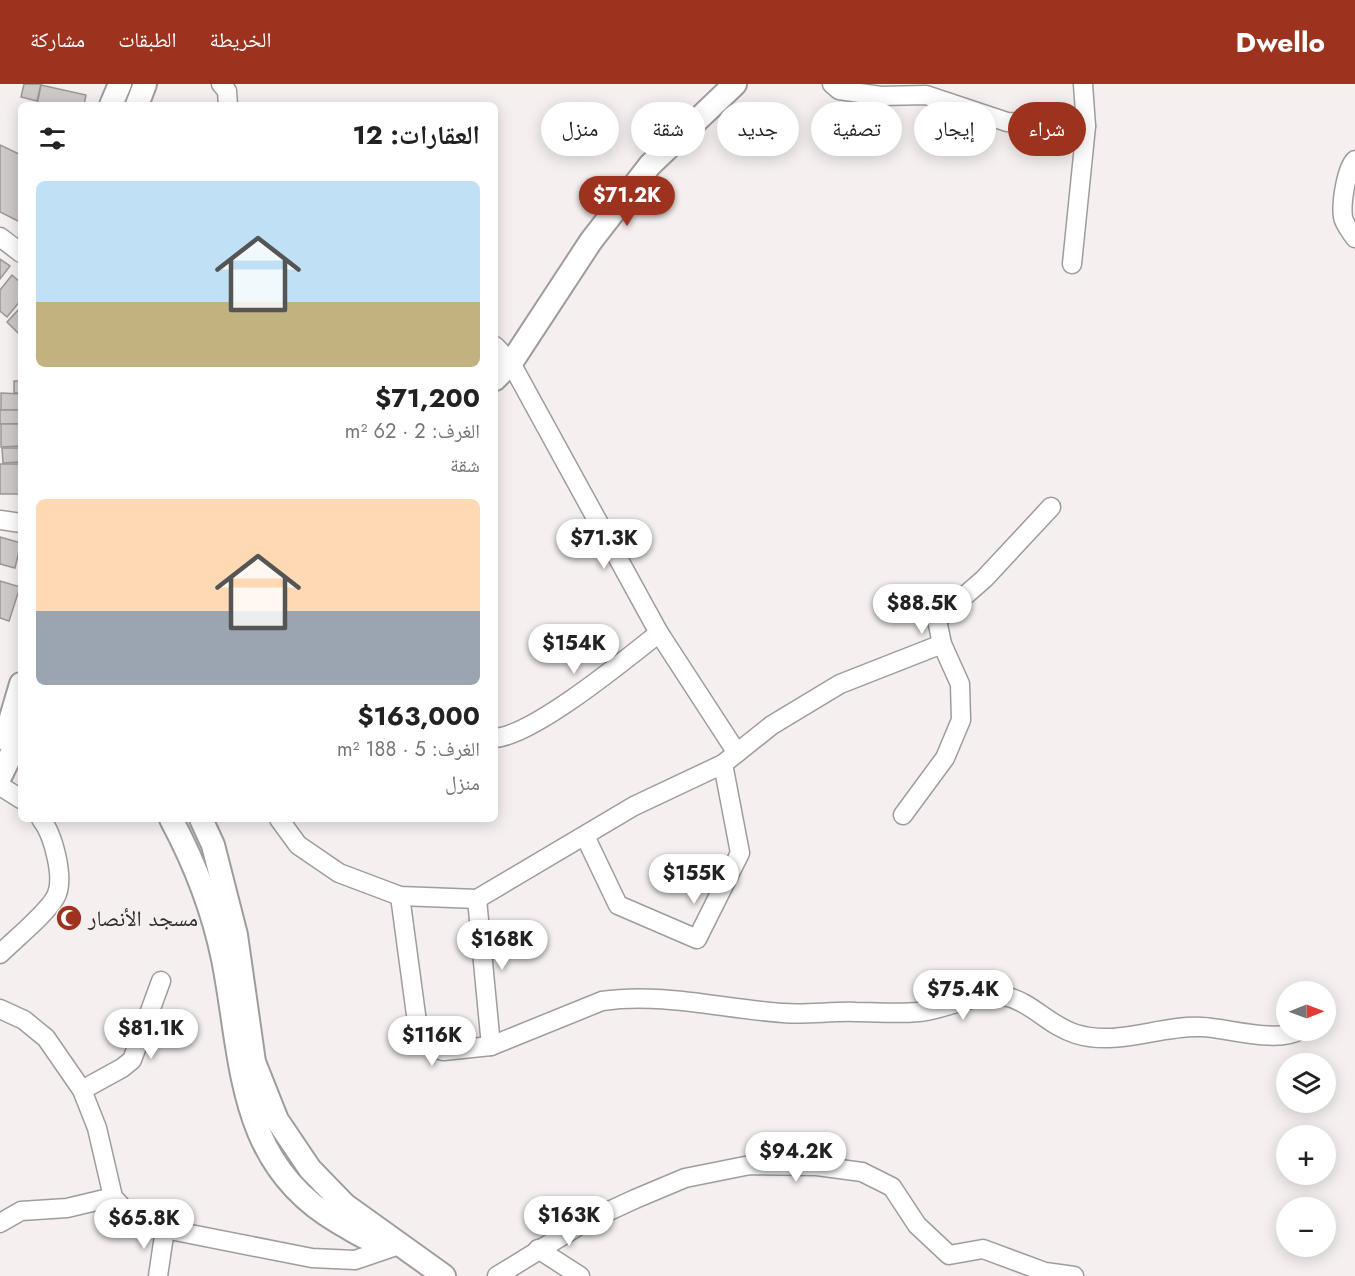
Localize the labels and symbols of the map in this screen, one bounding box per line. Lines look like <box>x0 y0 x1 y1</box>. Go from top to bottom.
pin: $71.2K <box>578 176 676 227</box>
pin: $71.3K <box>555 519 653 570</box>
pin: $88.5K <box>873 584 971 635</box>
pin: $154K <box>532 624 616 675</box>
pin: $155K <box>652 854 736 905</box>
place label: مسجد الأنصار <box>87 902 198 934</box>
mosque icon: مسجد الأنصار <box>54 903 84 933</box>
pin: $168K <box>460 920 544 971</box>
pin: $75.4K <box>914 970 1012 1021</box>
north arrow <box>1276 981 1336 1041</box>
pin: $81.1K <box>102 1009 200 1060</box>
pin: $116K <box>390 1016 474 1067</box>
pin: $94.2K <box>747 1132 845 1183</box>
pin: $163K <box>527 1196 611 1247</box>
pin: $65.8K <box>95 1199 193 1250</box>

